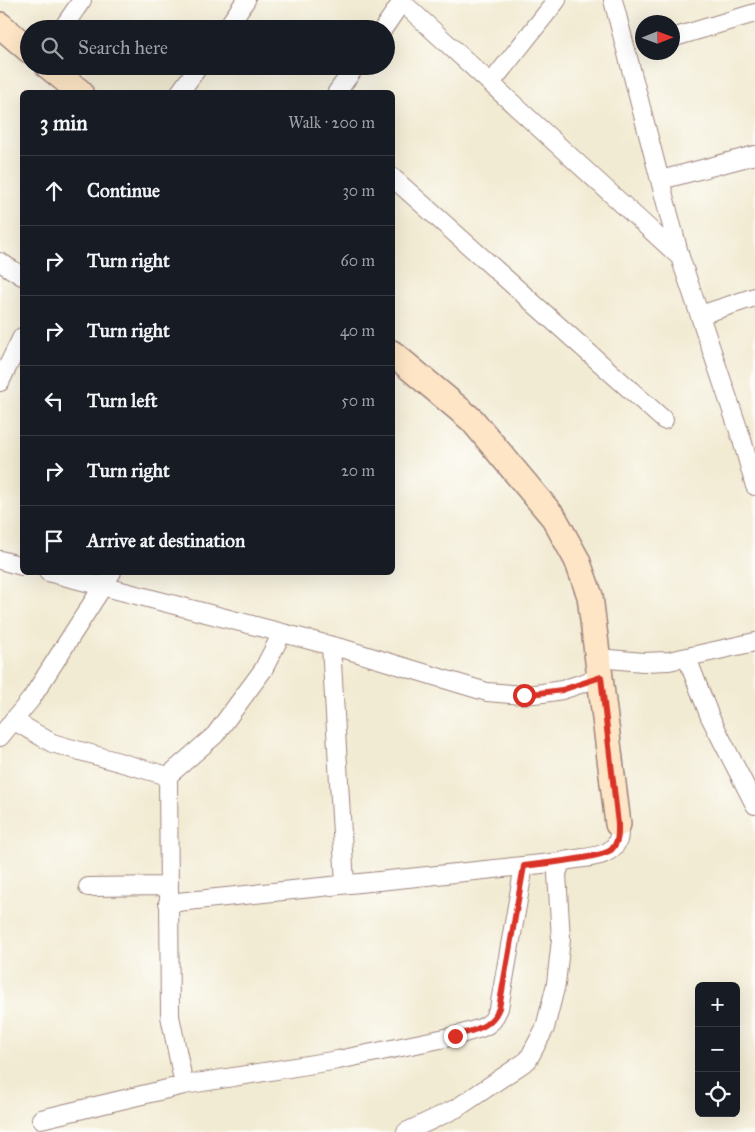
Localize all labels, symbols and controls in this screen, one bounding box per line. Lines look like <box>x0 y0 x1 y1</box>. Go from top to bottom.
north arrow <box>635 15 680 60</box>
search box <box>20 20 395 75</box>
icon: search <box>38 34 66 62</box>
text: Search here <box>78 36 168 59</box>
text: 3 min <box>40 110 88 136</box>
text: Walk · 200 m <box>288 113 375 132</box>
icon: ahead <box>40 177 68 205</box>
text: Continue <box>87 179 160 202</box>
text: 30 m <box>342 181 375 200</box>
icon: right <box>40 247 68 275</box>
text: Turn right <box>87 249 170 272</box>
text: 60 m <box>341 251 375 270</box>
icon: right <box>40 317 68 345</box>
text: Turn right <box>87 319 170 342</box>
text: 40 m <box>340 321 375 340</box>
icon: left <box>40 387 68 415</box>
text: Turn left <box>87 389 157 412</box>
text: 50 m <box>341 391 375 410</box>
icon: right <box>40 457 68 485</box>
text: Turn right <box>87 459 170 482</box>
text: 20 m <box>341 461 375 480</box>
icon: arrive <box>40 527 68 555</box>
text: Arrive at destination <box>87 529 245 552</box>
route start <box>513 684 536 707</box>
map controls <box>695 982 740 1117</box>
button: + <box>695 982 740 1027</box>
route end <box>444 1025 467 1048</box>
button: − <box>695 1027 740 1072</box>
button: locate <box>695 1072 740 1117</box>

